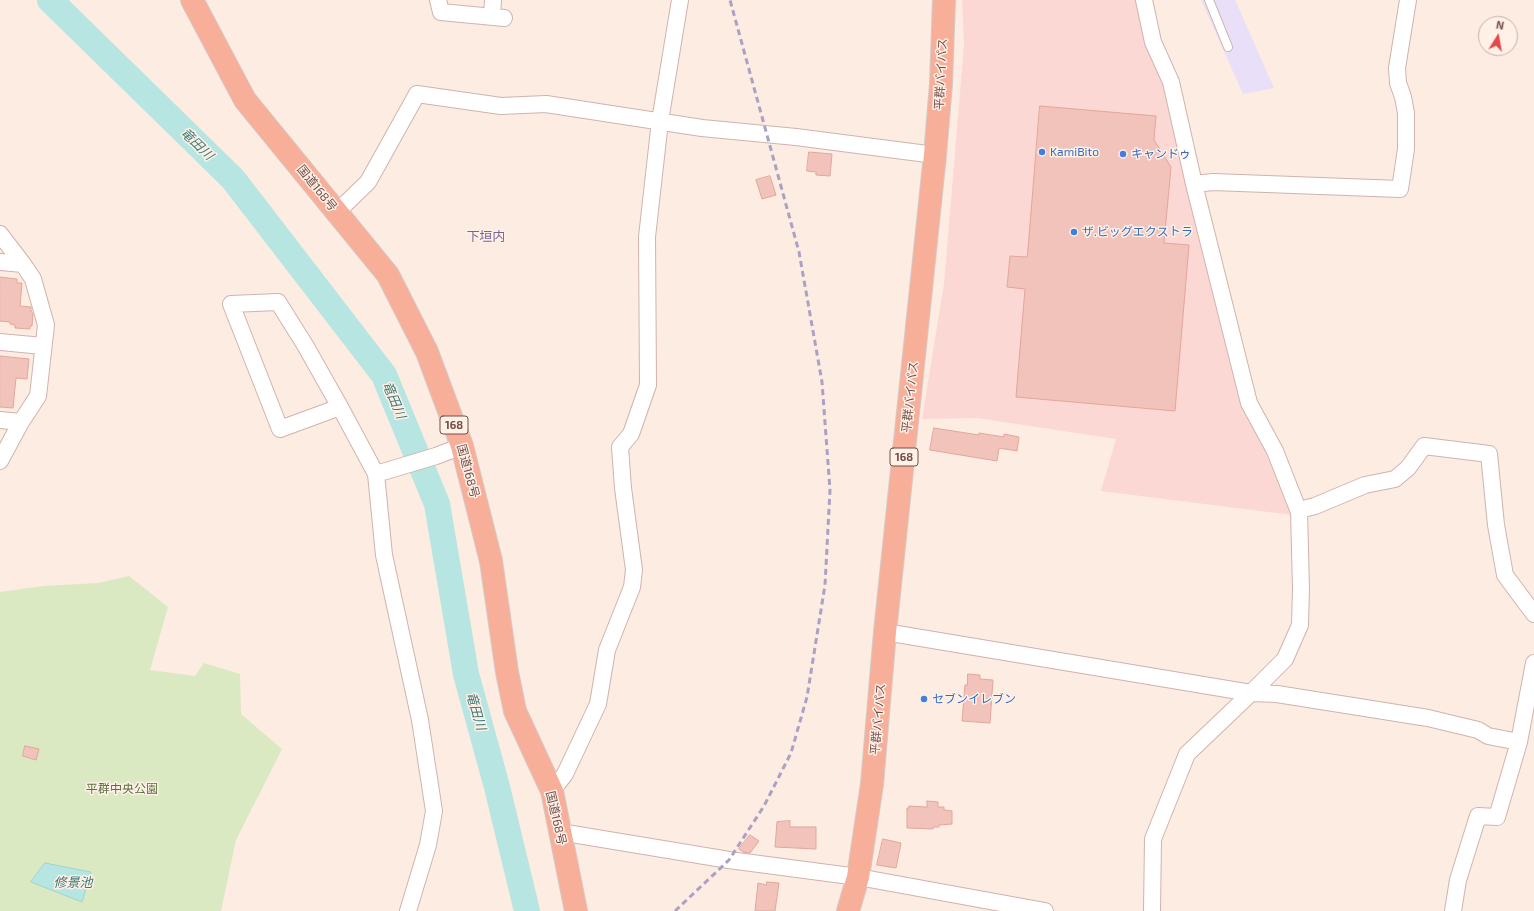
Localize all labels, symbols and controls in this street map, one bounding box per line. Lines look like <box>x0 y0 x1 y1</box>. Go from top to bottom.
north arrow <box>1478 16 1518 56</box>
text: N <box>1495 18 1505 32</box>
street label: 平群バイパス <box>932 38 950 110</box>
water label: 竜田川 <box>178 125 216 163</box>
place label: KamiBito <box>1050 145 1099 159</box>
marker: KamiBito <box>1037 147 1047 157</box>
place label: キャンドゥ <box>1131 147 1191 161</box>
marker: キャンドゥ <box>1118 149 1128 159</box>
street label: 国道168号 <box>294 162 340 214</box>
place label: ザ.ビッグエクストラ <box>1082 225 1193 239</box>
marker: ザ.ビッグエクストラ <box>1069 227 1079 237</box>
district label: 下垣内 <box>467 229 505 245</box>
street label: 平群バイパス <box>899 360 921 434</box>
water label: 竜田川 <box>379 379 409 421</box>
road number: 168 <box>440 416 468 434</box>
street label: 国道168号 <box>454 443 482 499</box>
road number: 168 <box>890 448 918 466</box>
street label: 平群バイパス <box>868 683 888 755</box>
water label: 竜田川 <box>463 690 489 732</box>
place label: セブンイレブン <box>932 692 1016 706</box>
marker: セブンイレブン <box>919 694 929 704</box>
park label: 平群中央公園 <box>86 782 158 796</box>
street label: 国道168号 <box>543 790 569 846</box>
water label: 修景池 <box>54 875 92 891</box>

